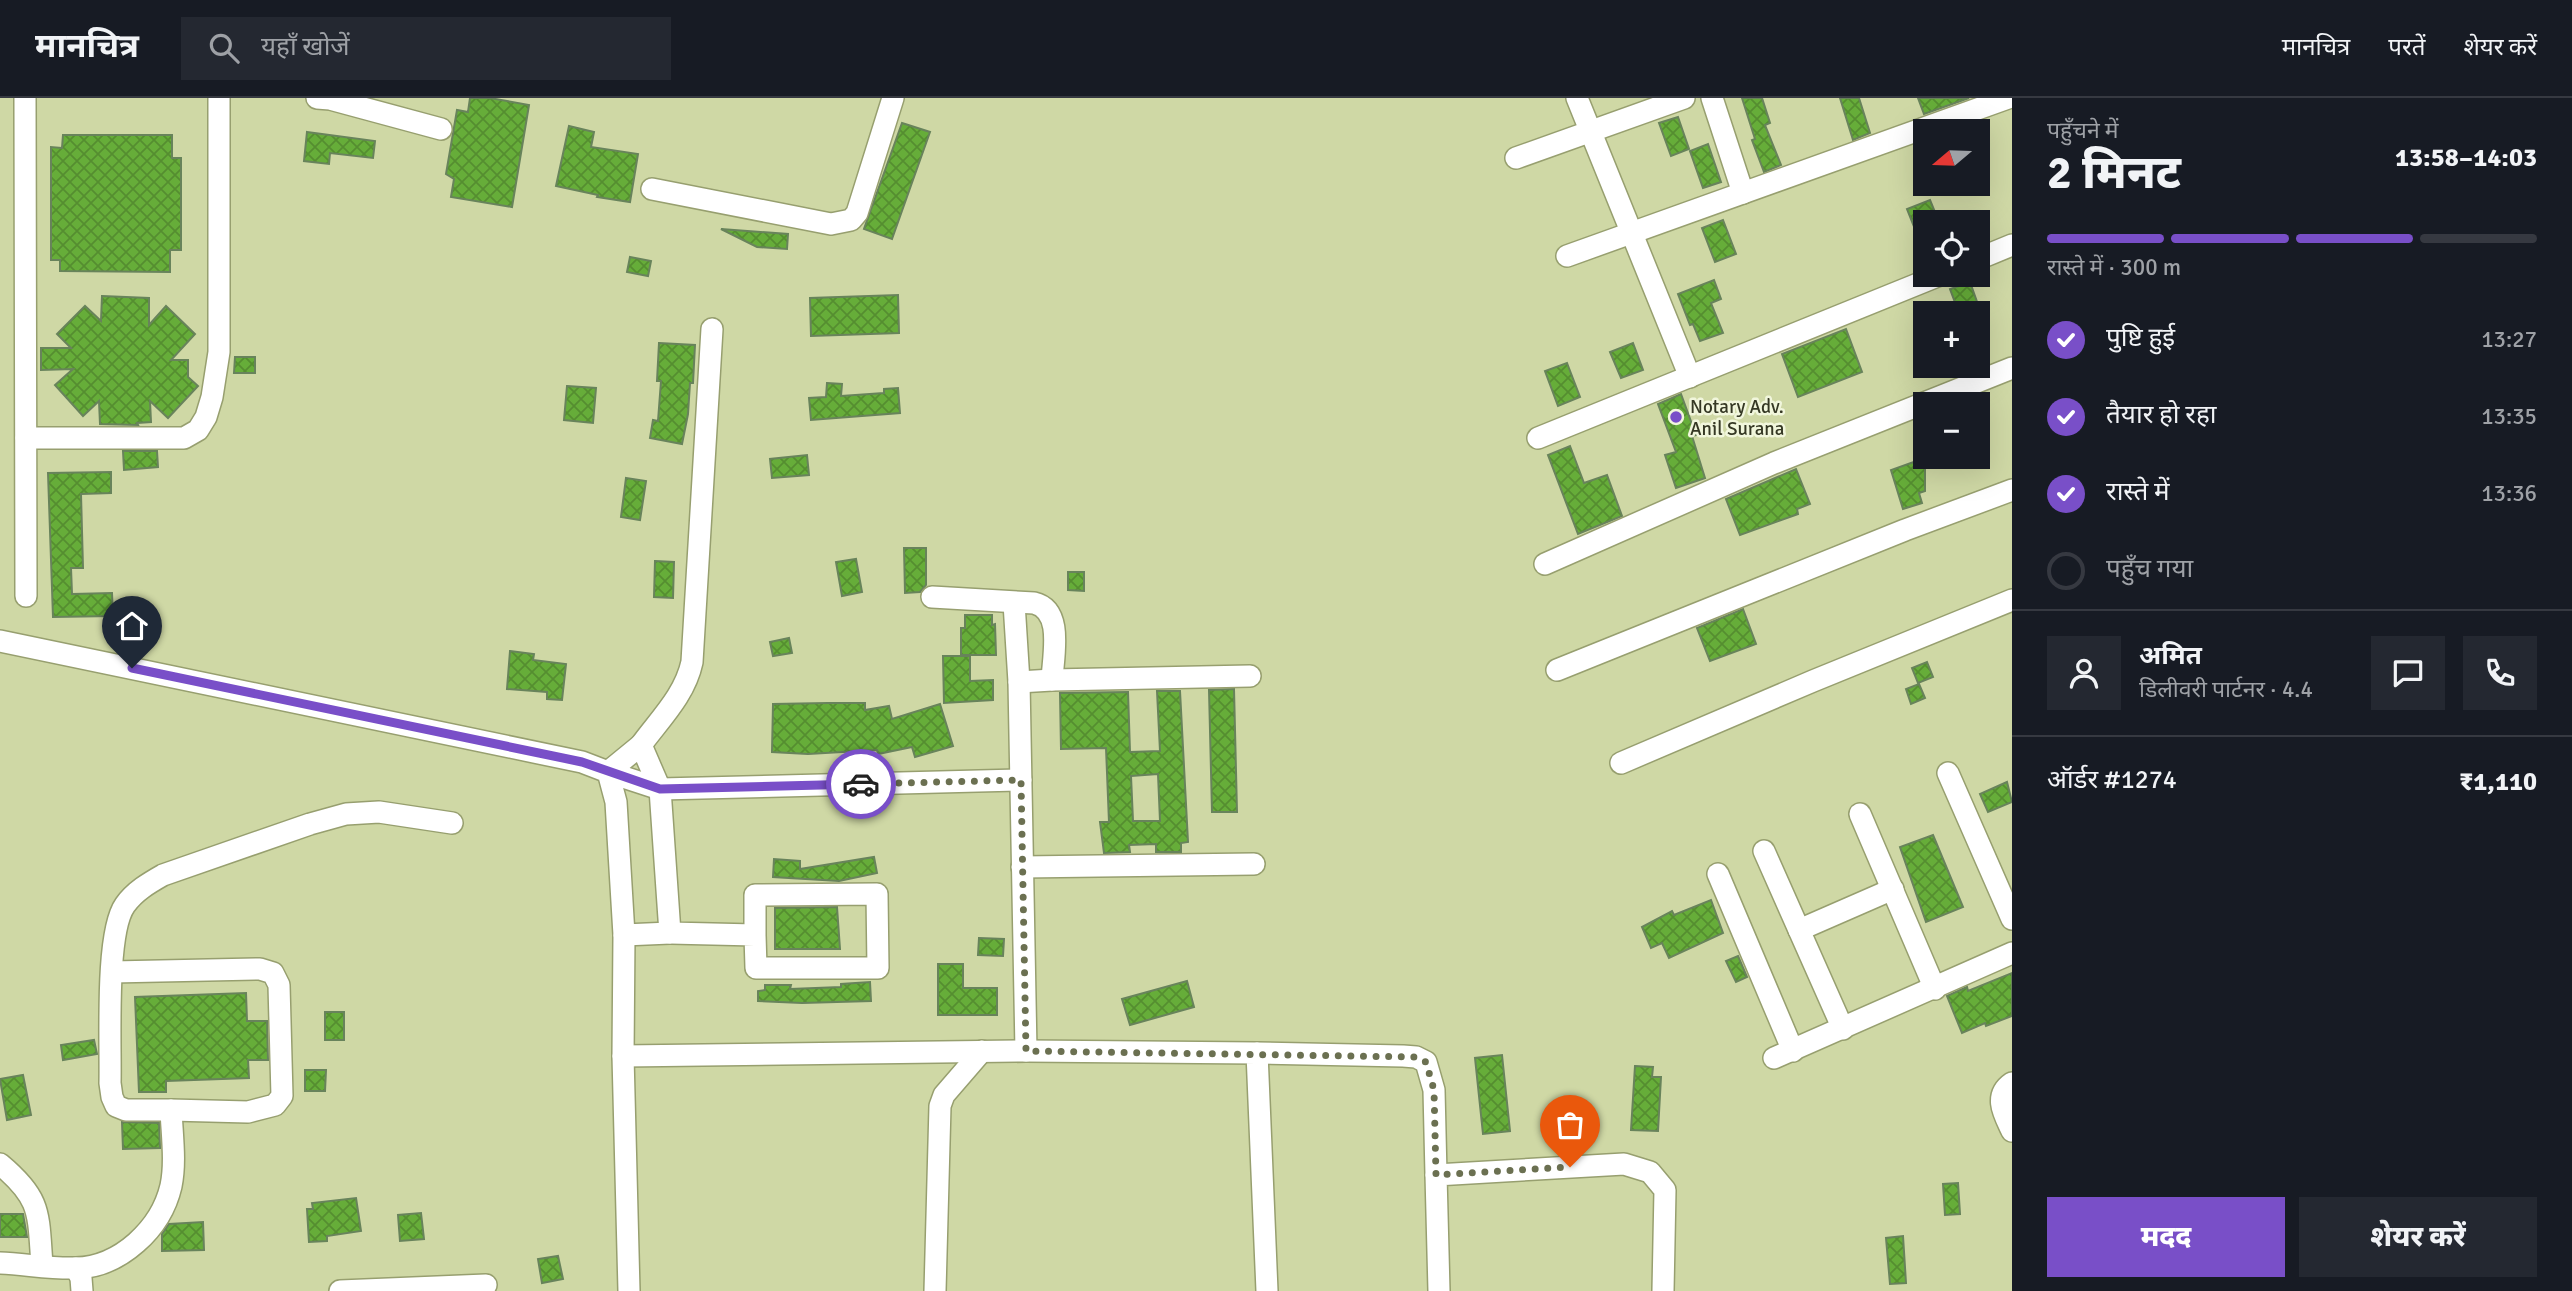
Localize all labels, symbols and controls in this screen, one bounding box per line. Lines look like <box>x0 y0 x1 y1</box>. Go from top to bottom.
search box <box>181 17 671 80</box>
text: मानचित्र <box>35 26 139 67</box>
icon: search <box>205 29 243 67</box>
text: यहाँ खोजें <box>261 31 350 63</box>
text: मानचित्र <box>2282 32 2350 62</box>
text: परतें <box>2388 32 2425 62</box>
text: शेयर करें <box>2463 32 2537 62</box>
text: पहुँचने में <box>2047 116 2118 145</box>
north arrow <box>1913 119 1990 196</box>
map controls <box>1913 119 1990 469</box>
text: 13:58–14:03 <box>2395 142 2537 174</box>
text: 2 मिनट <box>2047 145 2181 201</box>
button: locate <box>1913 210 1990 287</box>
text: रास्ते में · 300 m <box>2047 253 2181 282</box>
button: + <box>1913 301 1990 378</box>
icon: check <box>2047 321 2085 359</box>
text: पुष्टि हुई <box>2106 322 2175 354</box>
text: 13:27 <box>2481 325 2537 354</box>
button: − <box>1913 392 1990 469</box>
place label: Notary Adv. Anil Surana <box>1690 395 1784 441</box>
icon: check <box>2047 398 2085 436</box>
text: तैयार हो रहा <box>2106 399 2216 431</box>
text: 13:35 <box>2481 402 2537 431</box>
marker: Notary Adv. Anil Surana <box>1668 409 1684 425</box>
icon: check <box>2047 475 2085 513</box>
text: रास्ते में <box>2106 476 2170 508</box>
text: 13:36 <box>2481 479 2537 508</box>
text: पहुँच गया <box>2106 553 2193 585</box>
pin <box>102 596 162 668</box>
icon: home <box>113 607 151 645</box>
button: person <box>2047 636 2121 710</box>
button: chat <box>2371 636 2445 710</box>
button: phone <box>2463 636 2537 710</box>
text: अमित <box>2139 640 2202 672</box>
text: डिलीवरी पार्टनर · 4.4 <box>2139 675 2313 704</box>
courier <box>826 749 896 819</box>
text: ऑर्डर #1274 <box>2047 764 2177 796</box>
icon: car <box>842 765 880 803</box>
text: ₹1,110 <box>2459 766 2537 798</box>
pin <box>1540 1095 1600 1167</box>
icon: bag <box>1551 1106 1589 1144</box>
button: मदद <box>2047 1197 2285 1277</box>
button: शेयर करें <box>2299 1197 2537 1277</box>

